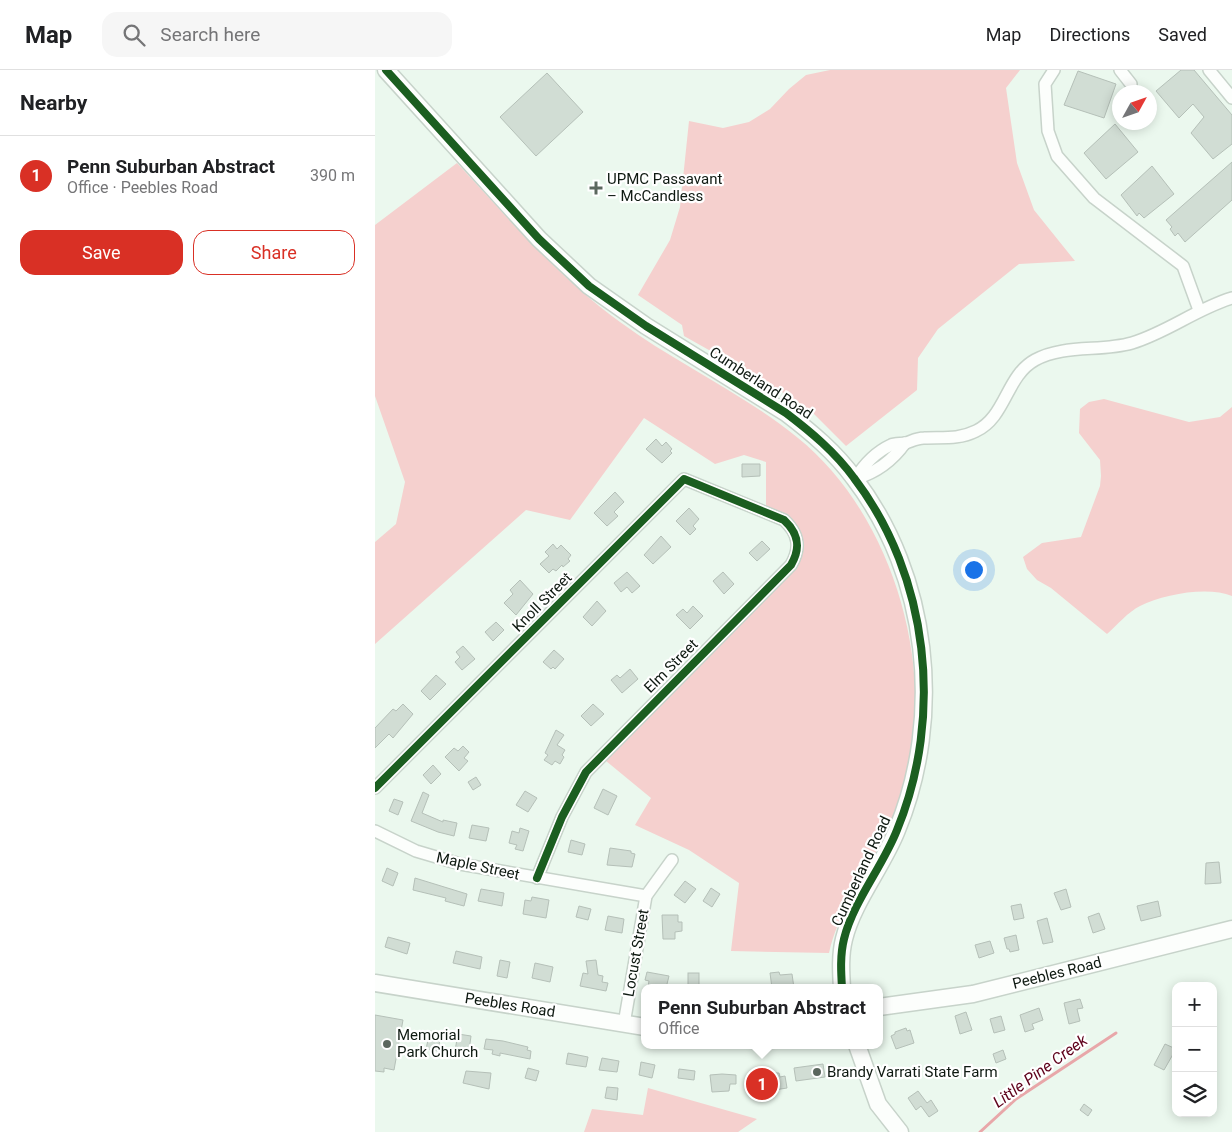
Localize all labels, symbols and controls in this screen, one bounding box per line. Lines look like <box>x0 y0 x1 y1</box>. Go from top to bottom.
search box <box>102 12 452 57</box>
text: Map <box>25 21 72 49</box>
icon: search <box>120 21 148 49</box>
text: Search here <box>160 23 260 46</box>
text: Map <box>986 24 1021 45</box>
text: Directions <box>1049 24 1130 45</box>
text: Saved <box>1158 24 1207 45</box>
north arrow <box>1112 85 1157 130</box>
text: Nearby <box>20 91 87 115</box>
text: Penn Suburban Abstract <box>67 155 275 178</box>
text: 1 <box>31 166 41 185</box>
text: 390 m <box>310 166 355 185</box>
place label: UPMC Passavant – McCandless <box>607 170 722 205</box>
text: Office · Peebles Road <box>67 178 218 197</box>
marker: UPMC Passavant – McCandless <box>589 181 603 195</box>
button: Save <box>20 230 183 275</box>
button: Share <box>193 230 355 275</box>
street label: Cumberland Road <box>706 343 816 423</box>
your location <box>961 557 987 583</box>
street label: Knoll Street <box>509 568 576 635</box>
street label: Elm Street <box>640 635 702 697</box>
street label: Cumberland Road <box>828 813 894 929</box>
street label: Maple Street <box>435 848 521 884</box>
street label: Locust Street <box>619 908 653 998</box>
street label: Peebles Road <box>1011 953 1103 993</box>
map controls <box>1172 982 1217 1117</box>
button: + <box>1172 982 1217 1027</box>
popup <box>641 984 883 1049</box>
street label: Peebles Road <box>464 989 556 1021</box>
text: Penn Suburban Abstract <box>658 996 866 1019</box>
text: Office <box>658 1019 700 1038</box>
place label: Memorial Park Church <box>397 1026 478 1061</box>
button: − <box>1172 1027 1217 1072</box>
water label: Little Pine Creek <box>989 1030 1092 1112</box>
marker: Memorial Park Church <box>381 1038 393 1050</box>
place label: Brandy Varrati State Farm <box>827 1063 998 1081</box>
pin: 1 <box>746 1065 778 1103</box>
marker: Brandy Varrati State Farm <box>811 1066 823 1078</box>
button: layers <box>1172 1072 1217 1117</box>

